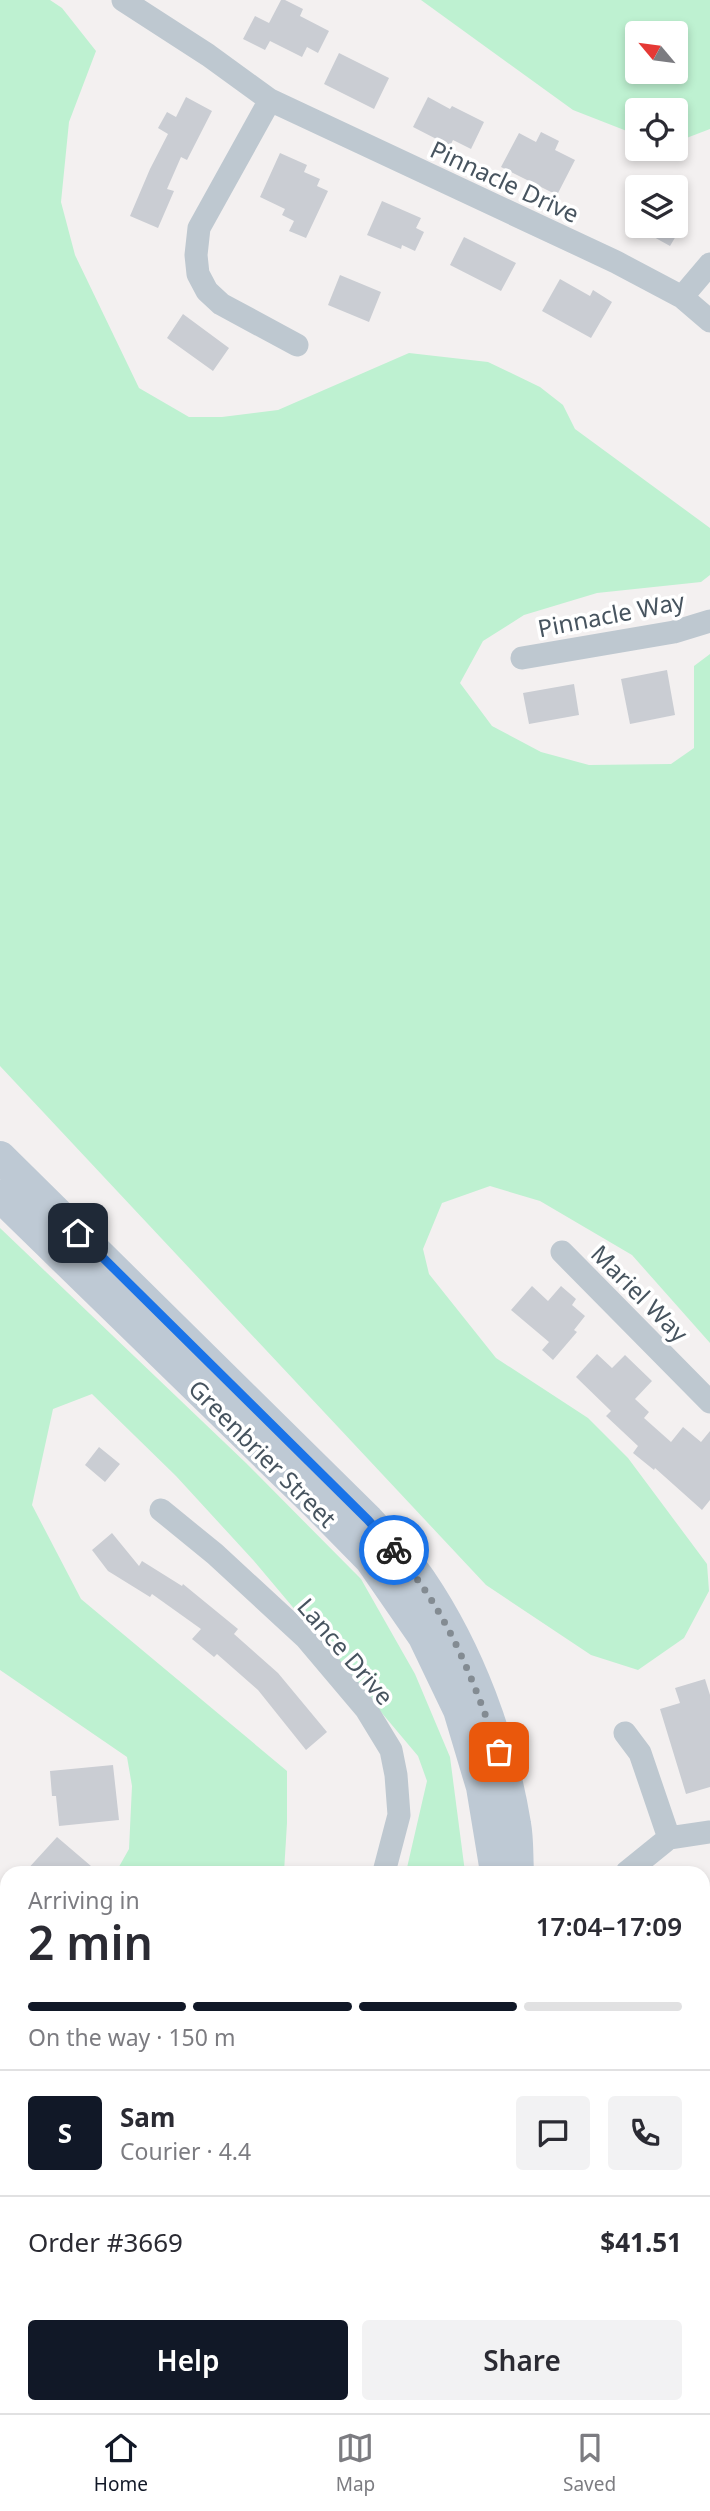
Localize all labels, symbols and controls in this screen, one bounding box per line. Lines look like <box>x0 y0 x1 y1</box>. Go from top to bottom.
north arrow <box>625 21 688 84</box>
map controls <box>625 21 688 238</box>
button: locate <box>625 98 688 161</box>
street label: Pinnacle Drive <box>425 132 585 230</box>
button: layers <box>625 175 688 238</box>
street label: Pinnacle Way <box>535 583 688 644</box>
pin <box>48 1203 108 1263</box>
icon: home <box>59 1214 97 1252</box>
street label: Mariel Way <box>584 1237 696 1349</box>
street label: Greenbrier Street <box>182 1372 344 1534</box>
courier <box>359 1515 429 1585</box>
icon: bike <box>375 1531 413 1569</box>
street label: Lance Drive <box>290 1591 402 1711</box>
pin <box>469 1722 529 1782</box>
icon: bag <box>480 1733 518 1771</box>
text: Arriving in <box>28 1884 140 1916</box>
text: 17:04–17:09 <box>536 1908 682 1944</box>
text: 2 min <box>28 1911 153 1973</box>
text: On the way · 150 m <box>28 2021 235 2053</box>
button: chat <box>516 2096 590 2170</box>
button: phone <box>608 2096 682 2170</box>
text: Sam <box>120 2099 175 2135</box>
text: S <box>58 2115 72 2151</box>
text: Courier · 4.4 <box>120 2135 251 2167</box>
text: Order #3669 <box>28 2224 183 2260</box>
text: $41.51 <box>600 2224 682 2260</box>
button: Help <box>28 2320 348 2400</box>
button: Share <box>362 2320 682 2400</box>
tab: Home <box>94 2429 148 2497</box>
tab: Map <box>336 2429 375 2497</box>
tab: Saved <box>563 2429 616 2497</box>

